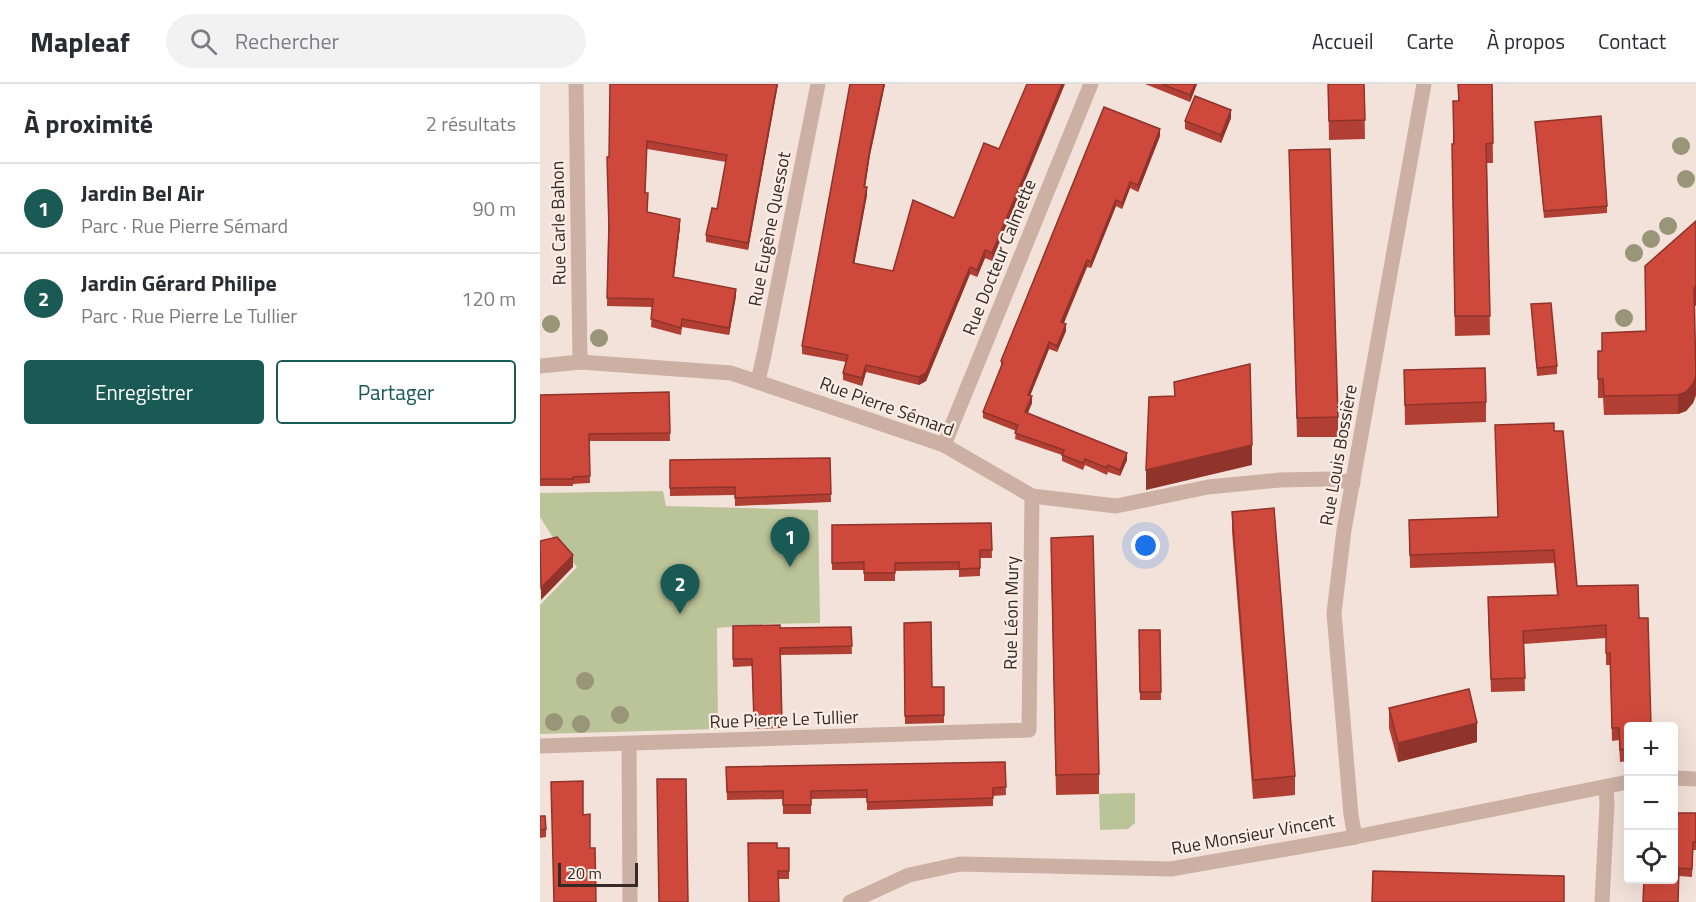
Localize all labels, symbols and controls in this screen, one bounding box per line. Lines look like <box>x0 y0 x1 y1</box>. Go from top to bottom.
search box <box>166 14 586 68</box>
text: Mapleaf <box>30 20 130 63</box>
text: Rechercher <box>235 24 339 58</box>
icon: search <box>187 25 220 58</box>
text: Accueil <box>1312 25 1374 57</box>
text: Carte <box>1407 25 1454 57</box>
text: À propos <box>1487 25 1565 57</box>
text: Contact <box>1598 25 1666 57</box>
text: À proximité <box>24 104 153 143</box>
text: 2 résultats <box>426 108 516 139</box>
street label: Rue Eugène Quessot <box>741 149 797 309</box>
street label: Rue Carle Bahon <box>543 160 573 286</box>
street label: Rue Docteur Calmette <box>955 175 1043 339</box>
text: Jardin Bel Air <box>81 176 204 210</box>
text: 1 <box>38 193 49 224</box>
text: 90 m <box>472 193 516 224</box>
text: Parc · Rue Pierre Sémard <box>81 210 288 241</box>
text: Jardin Gérard Philipe <box>81 266 277 300</box>
text: 2 <box>38 283 49 314</box>
text: 120 m <box>461 283 516 314</box>
text: Parc · Rue Pierre Le Tullier <box>81 300 297 331</box>
button: Enregistrer <box>24 360 264 424</box>
button: Partager <box>276 360 516 424</box>
street label: Rue Pierre Sémard <box>816 369 958 443</box>
street label: Rue Louis Bossière <box>1312 382 1364 528</box>
pin: 1 <box>770 518 810 567</box>
your location <box>1131 531 1160 560</box>
street label: Rue Léon Mury <box>997 555 1025 670</box>
pin: 2 <box>660 564 700 614</box>
street label: Rue Pierre Le Tullier <box>709 703 859 735</box>
map controls <box>1624 722 1678 884</box>
button: + <box>1624 722 1678 776</box>
button: − <box>1624 776 1678 830</box>
street label: Rue Monsieur Vincent <box>1169 806 1338 862</box>
button: locate <box>1624 830 1678 884</box>
scale bar <box>558 860 638 888</box>
text: 20 m <box>567 861 602 885</box>

